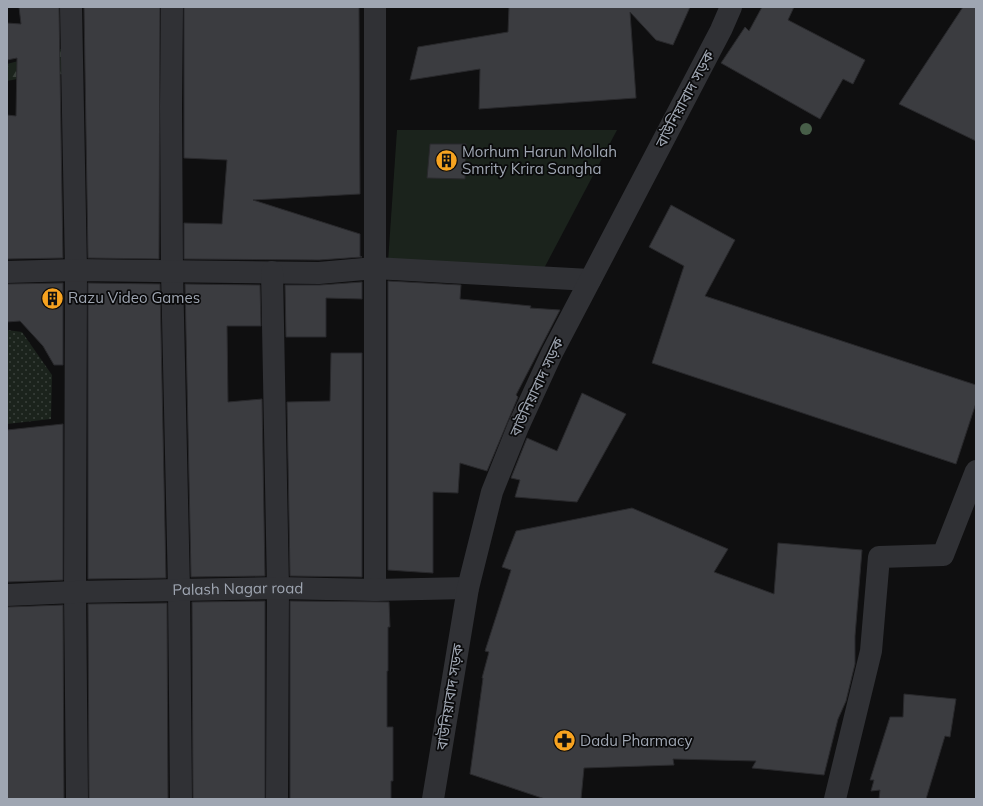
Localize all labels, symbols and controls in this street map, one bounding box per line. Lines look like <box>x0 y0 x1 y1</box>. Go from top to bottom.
street label: বাউনিয়াবাদ সড়ক <box>651 46 719 151</box>
place label: Morhum Harun Mollah Smrity Krira Sangha <box>462 142 617 178</box>
building icon: Morhum Harun Mollah Smrity Krira Sangha <box>434 148 460 174</box>
building icon: Razu Video Games <box>40 285 66 311</box>
place label: Razu Video Games <box>68 288 200 307</box>
street label: বাউনিয়াবাদ সড়ক <box>505 333 568 440</box>
street label: Palash Nagar road <box>172 578 304 599</box>
street label: বাউনিয়াবাদ সড়ক <box>432 642 467 752</box>
pharmacy icon: Dadu Pharmacy <box>552 728 578 754</box>
place label: Dadu Pharmacy <box>580 731 692 750</box>

